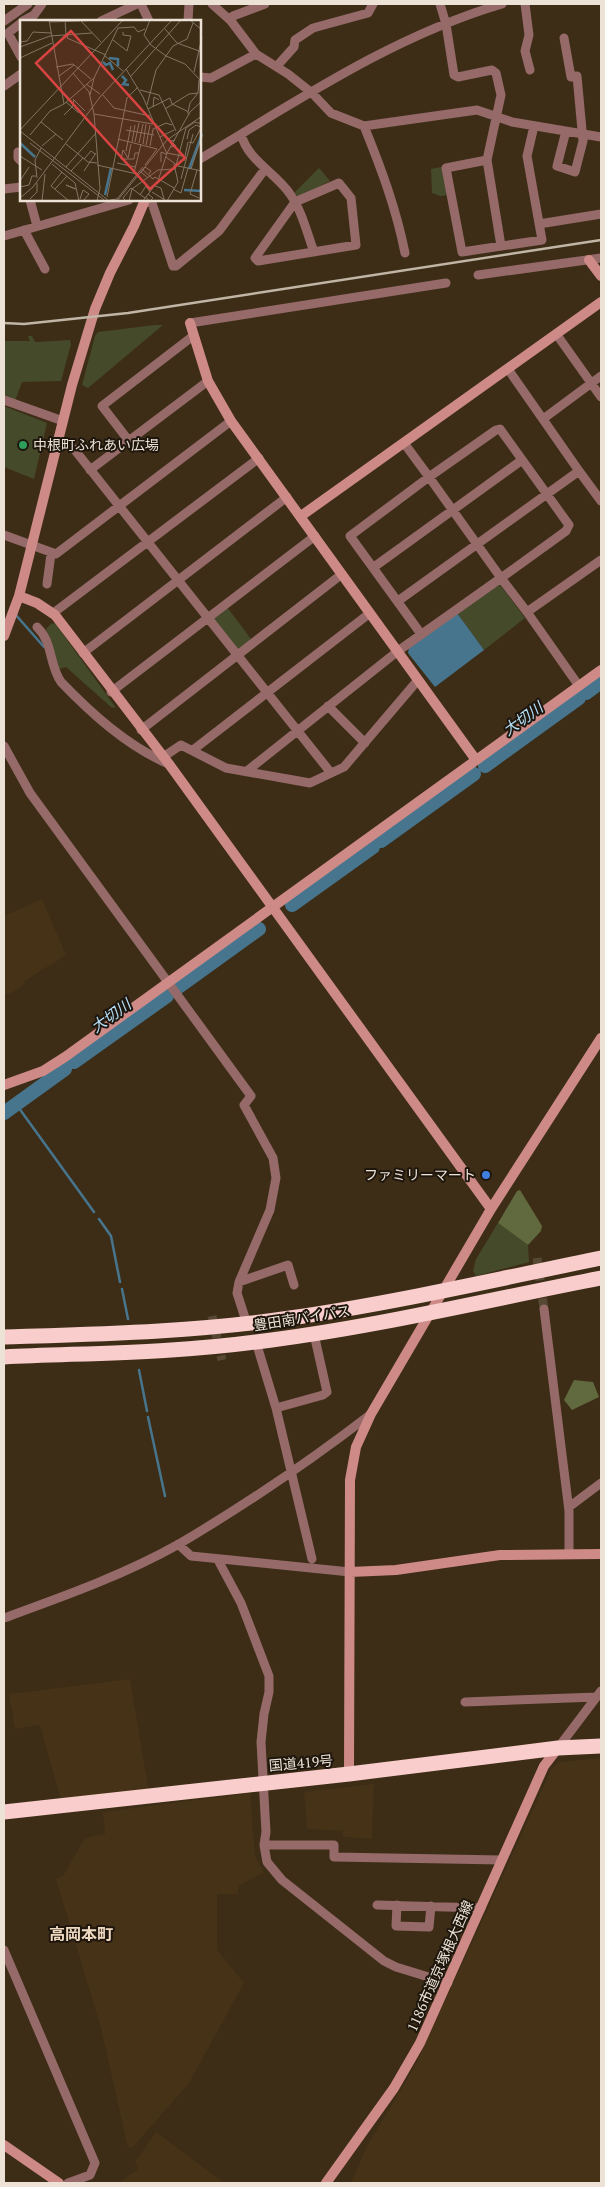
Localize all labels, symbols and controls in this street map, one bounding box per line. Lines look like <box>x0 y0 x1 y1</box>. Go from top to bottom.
inset map <box>20 20 201 201</box>
place label: 中根町ふれあい広場 <box>33 435 159 454</box>
marker: 中根町ふれあい広場 <box>17 439 29 451</box>
water label: 大切川 <box>498 696 548 740</box>
water label: 大切川 <box>86 993 136 1037</box>
place label: ファミリーマート <box>364 1165 476 1184</box>
marker: ファミリーマート <box>480 1169 492 1181</box>
street label: 豊田南バイパス <box>252 1300 352 1335</box>
street label: 国道419号 <box>268 1750 334 1775</box>
street label: 1186市道京塚根大西線 <box>402 1897 477 2034</box>
district label: 高岡本町 <box>49 1923 113 1945</box>

